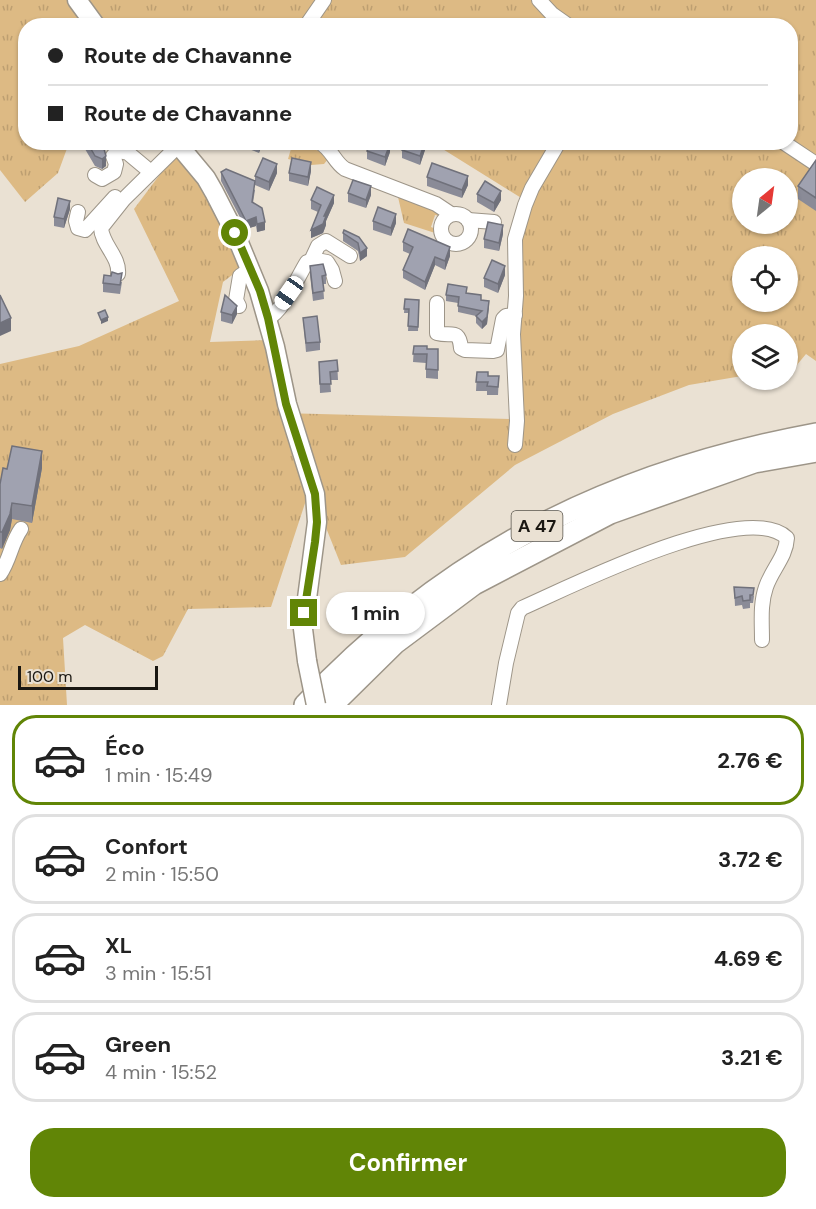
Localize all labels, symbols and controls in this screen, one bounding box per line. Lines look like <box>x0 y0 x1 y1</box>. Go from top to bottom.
text: Route de Chavanne <box>84 41 292 70</box>
text: Route de Chavanne <box>84 99 292 128</box>
north arrow <box>732 168 798 234</box>
map controls <box>732 168 798 390</box>
route start <box>221 219 248 246</box>
button: locate <box>732 246 798 312</box>
car <box>271 273 307 313</box>
button: layers <box>732 324 798 390</box>
road number: A 47 <box>512 511 562 541</box>
callout: 1 min <box>325 592 424 634</box>
route end <box>290 599 317 626</box>
text: 1 min <box>351 600 400 626</box>
scale bar <box>18 663 158 690</box>
text: 100 m <box>27 666 72 687</box>
icon: car <box>33 733 87 787</box>
text: Éco <box>105 733 145 762</box>
text: 2.76 € <box>717 746 783 775</box>
text: 1 min · 15:49 <box>105 762 212 788</box>
icon: car <box>33 832 87 886</box>
text: Confort <box>105 832 188 861</box>
text: 3.72 € <box>718 845 783 874</box>
text: 2 min · 15:50 <box>105 861 219 887</box>
icon: car <box>33 931 87 985</box>
text: XL <box>105 931 132 960</box>
text: 4.69 € <box>714 944 783 973</box>
text: 3 min · 15:51 <box>105 960 212 986</box>
icon: car <box>33 1030 87 1084</box>
text: Green <box>105 1030 171 1059</box>
text: 3.21 € <box>721 1043 783 1072</box>
text: 4 min · 15:52 <box>105 1059 217 1085</box>
button: Confirmer <box>30 1128 786 1197</box>

